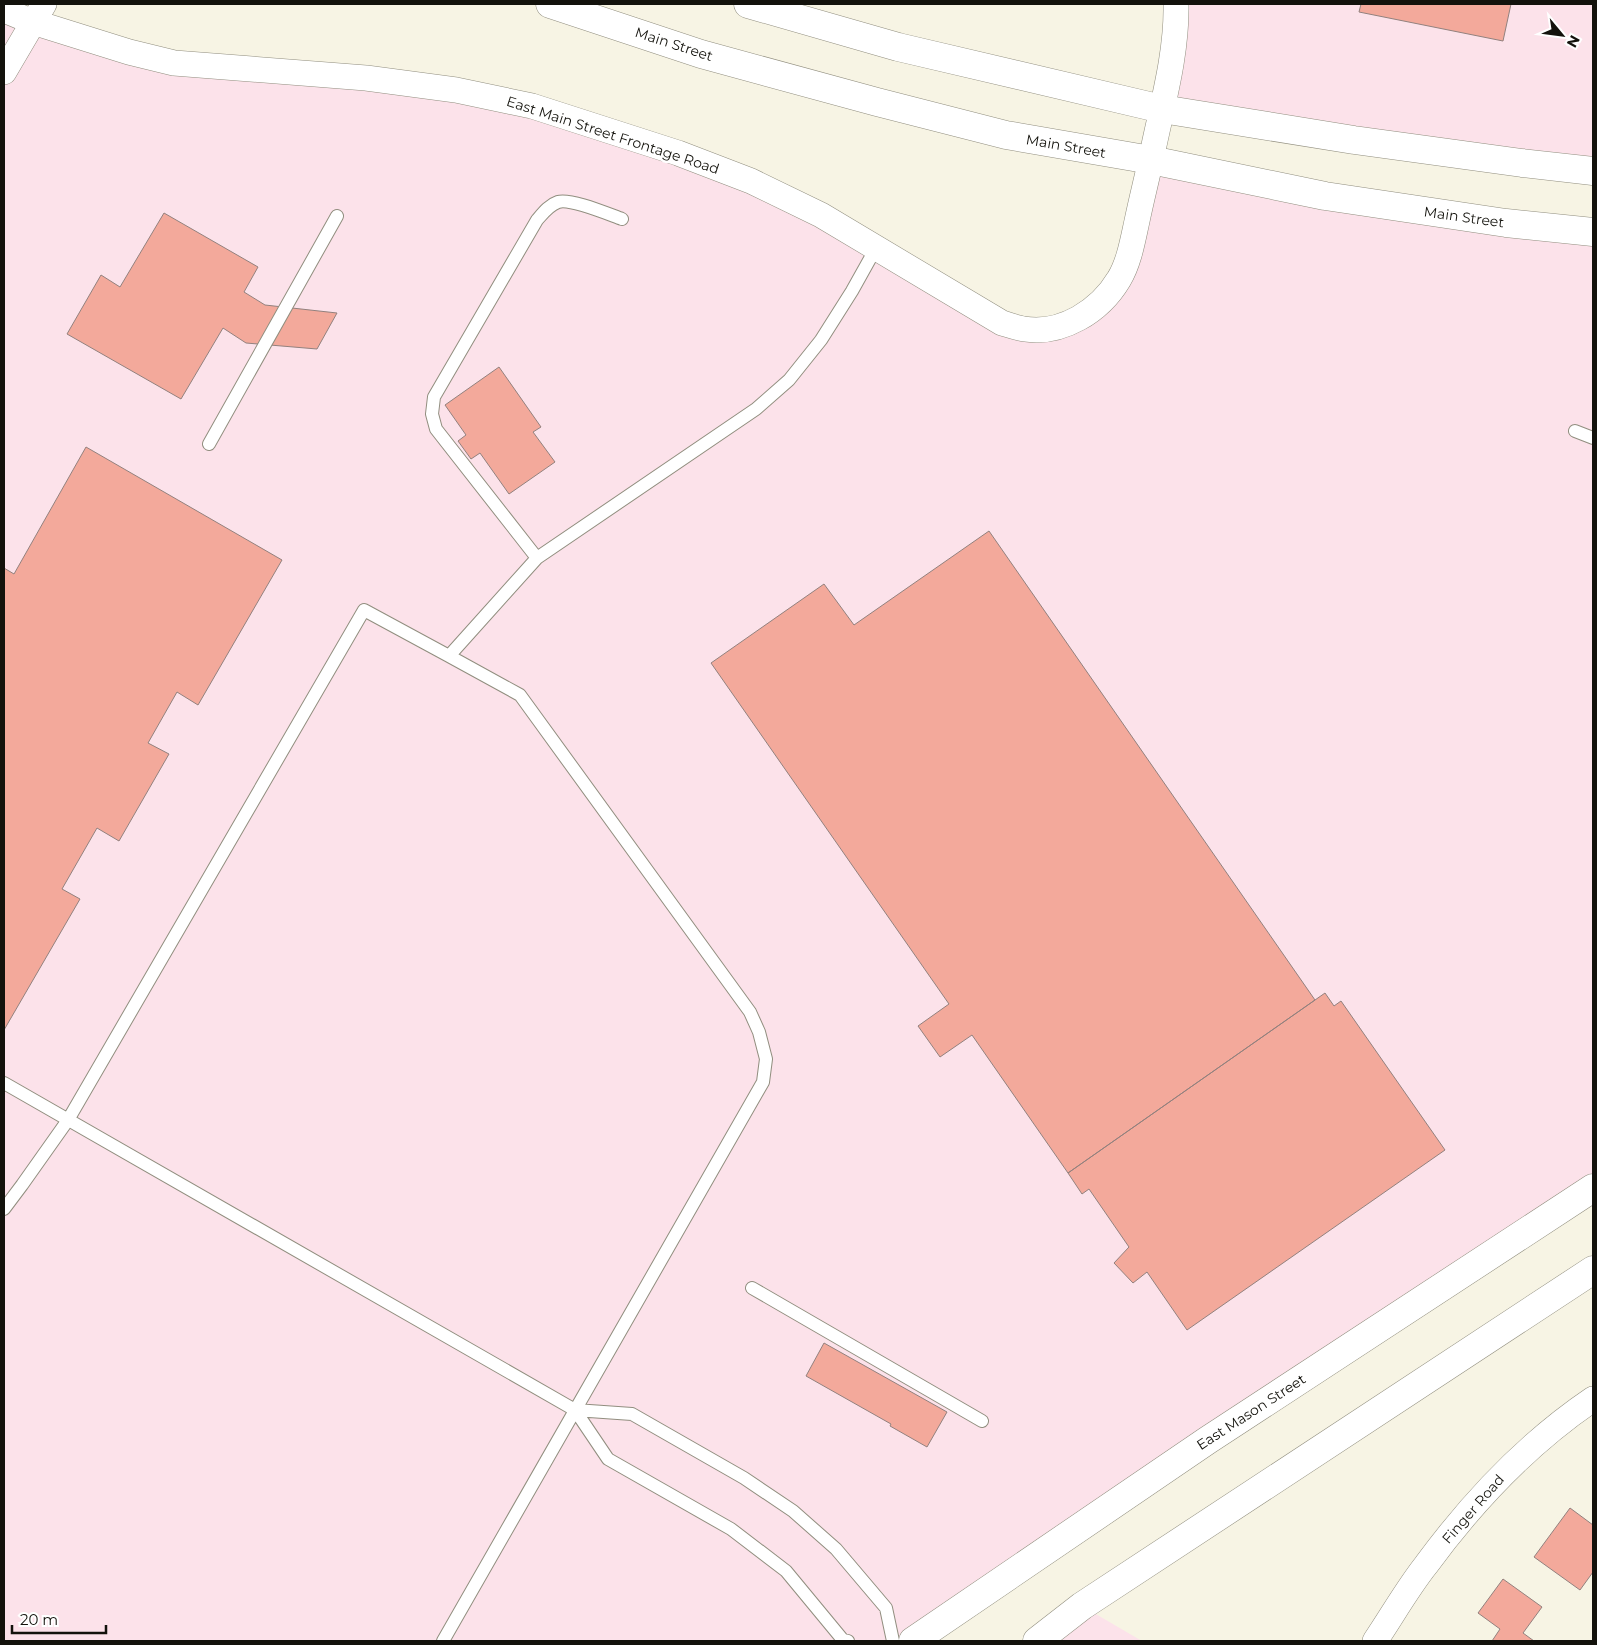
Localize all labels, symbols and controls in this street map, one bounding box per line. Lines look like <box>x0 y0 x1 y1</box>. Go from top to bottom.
north arrow <box>1537 10 1587 60</box>
street label: Main Street <box>633 23 716 65</box>
text: N <box>1563 32 1584 51</box>
street label: East Main Street Frontage Road <box>504 92 722 178</box>
street label: Main Street <box>1025 130 1108 162</box>
street label: Main Street <box>1423 202 1506 232</box>
street label: East Mason Street <box>1193 1370 1309 1454</box>
street label: Finger Road <box>1438 1471 1508 1547</box>
scale bar <box>12 1602 106 1634</box>
text: 20 m <box>20 1610 58 1629</box>

